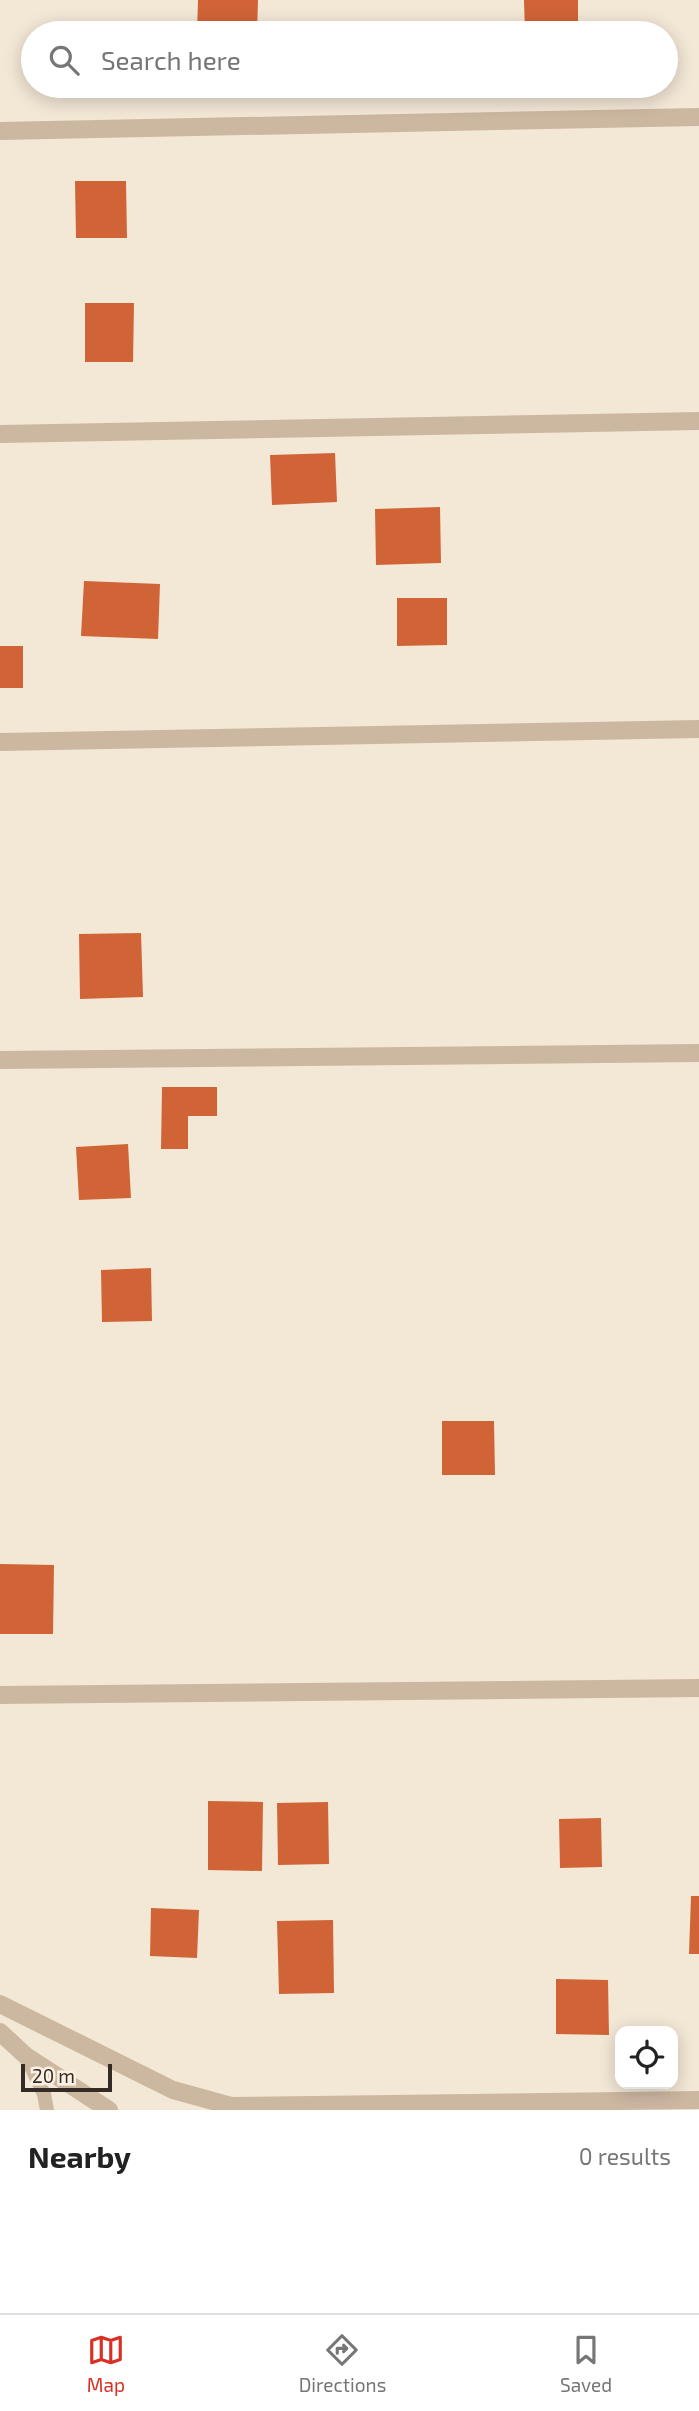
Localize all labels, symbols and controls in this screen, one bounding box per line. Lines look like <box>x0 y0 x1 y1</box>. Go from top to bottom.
search box <box>21 21 678 98</box>
icon: search <box>45 41 83 79</box>
text: Search here <box>101 44 241 75</box>
map controls <box>615 2026 678 2089</box>
button: locate <box>615 2026 678 2089</box>
scale bar <box>21 2061 112 2093</box>
text: 20 m <box>32 2064 75 2087</box>
text: Nearby <box>28 2138 131 2174</box>
text: 0 results <box>579 2142 671 2170</box>
tab: Map <box>87 2331 125 2396</box>
tab: Directions <box>299 2331 386 2396</box>
tab: Saved <box>560 2331 612 2396</box>

